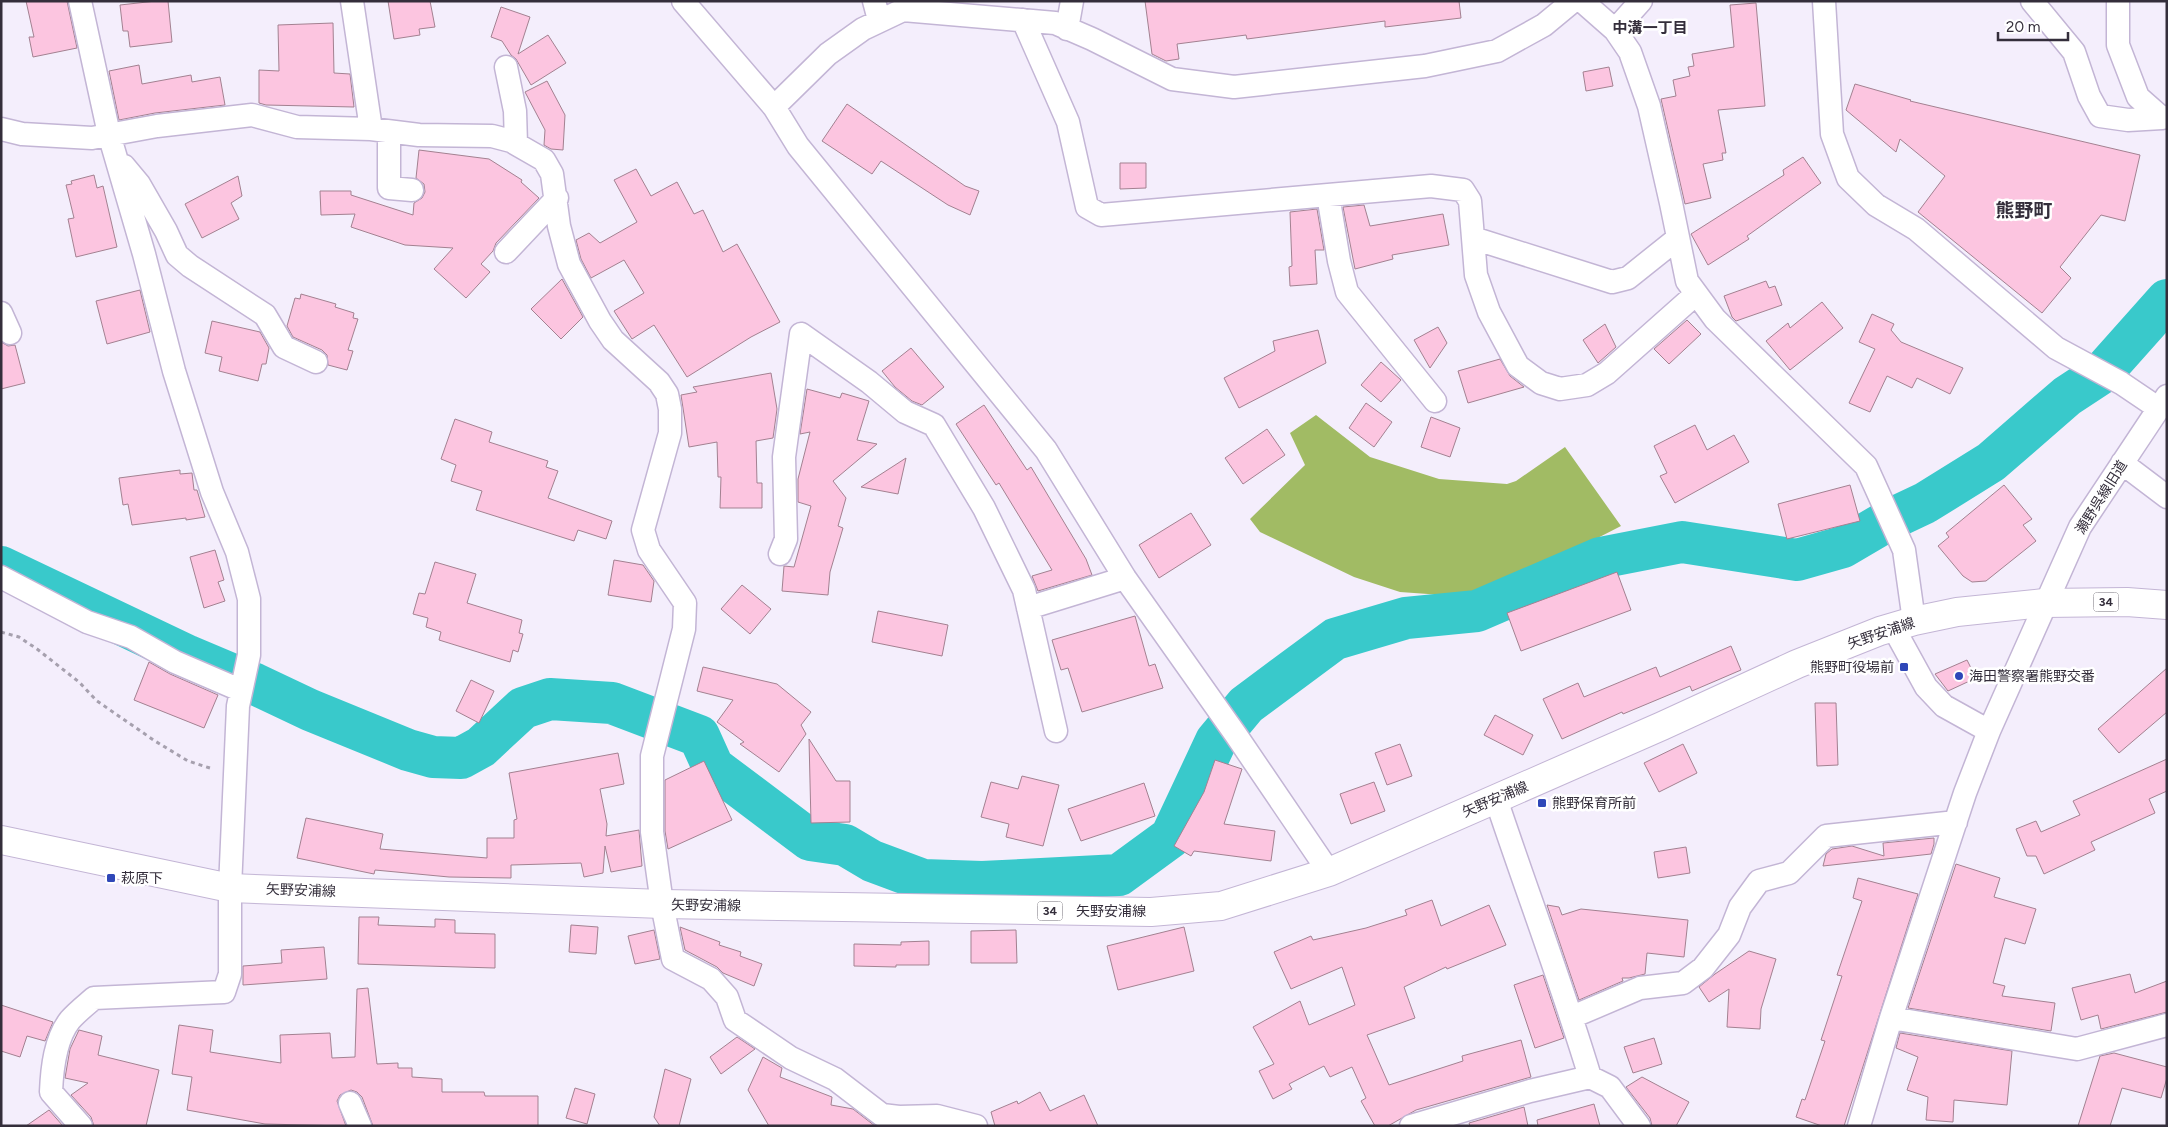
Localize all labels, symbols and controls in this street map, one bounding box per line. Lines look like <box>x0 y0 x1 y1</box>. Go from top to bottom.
scale bar <box>1998 10 2068 42</box>
text: 20 m <box>2006 18 2040 36</box>
district label: 中溝一丁目 <box>1612 19 1688 37</box>
district label: 熊野町 <box>1995 199 2053 222</box>
street label: 瀬野呉線旧道 <box>2072 457 2131 537</box>
road number: 34 <box>2094 592 2118 612</box>
street label: 矢野安浦線 <box>1845 614 1917 653</box>
place label: 熊野町役場前 <box>1810 659 1894 676</box>
marker: 熊野町役場前 <box>1898 661 1910 673</box>
place label: 海田警察署熊野交番 <box>1969 668 2095 685</box>
marker: 海田警察署熊野交番 <box>1953 670 1965 682</box>
street label: 矢野安浦線 <box>1460 778 1531 821</box>
place label: 熊野保育所前 <box>1552 795 1636 812</box>
marker: 熊野保育所前 <box>1536 797 1548 809</box>
place label: 萩原下 <box>121 870 163 887</box>
marker: 萩原下 <box>105 872 117 884</box>
street label: 矢野安浦線 <box>266 881 336 900</box>
street label: 矢野安浦線 <box>671 896 741 915</box>
road number: 34 <box>1038 901 1062 920</box>
street label: 矢野安浦線 <box>1076 903 1146 920</box>

